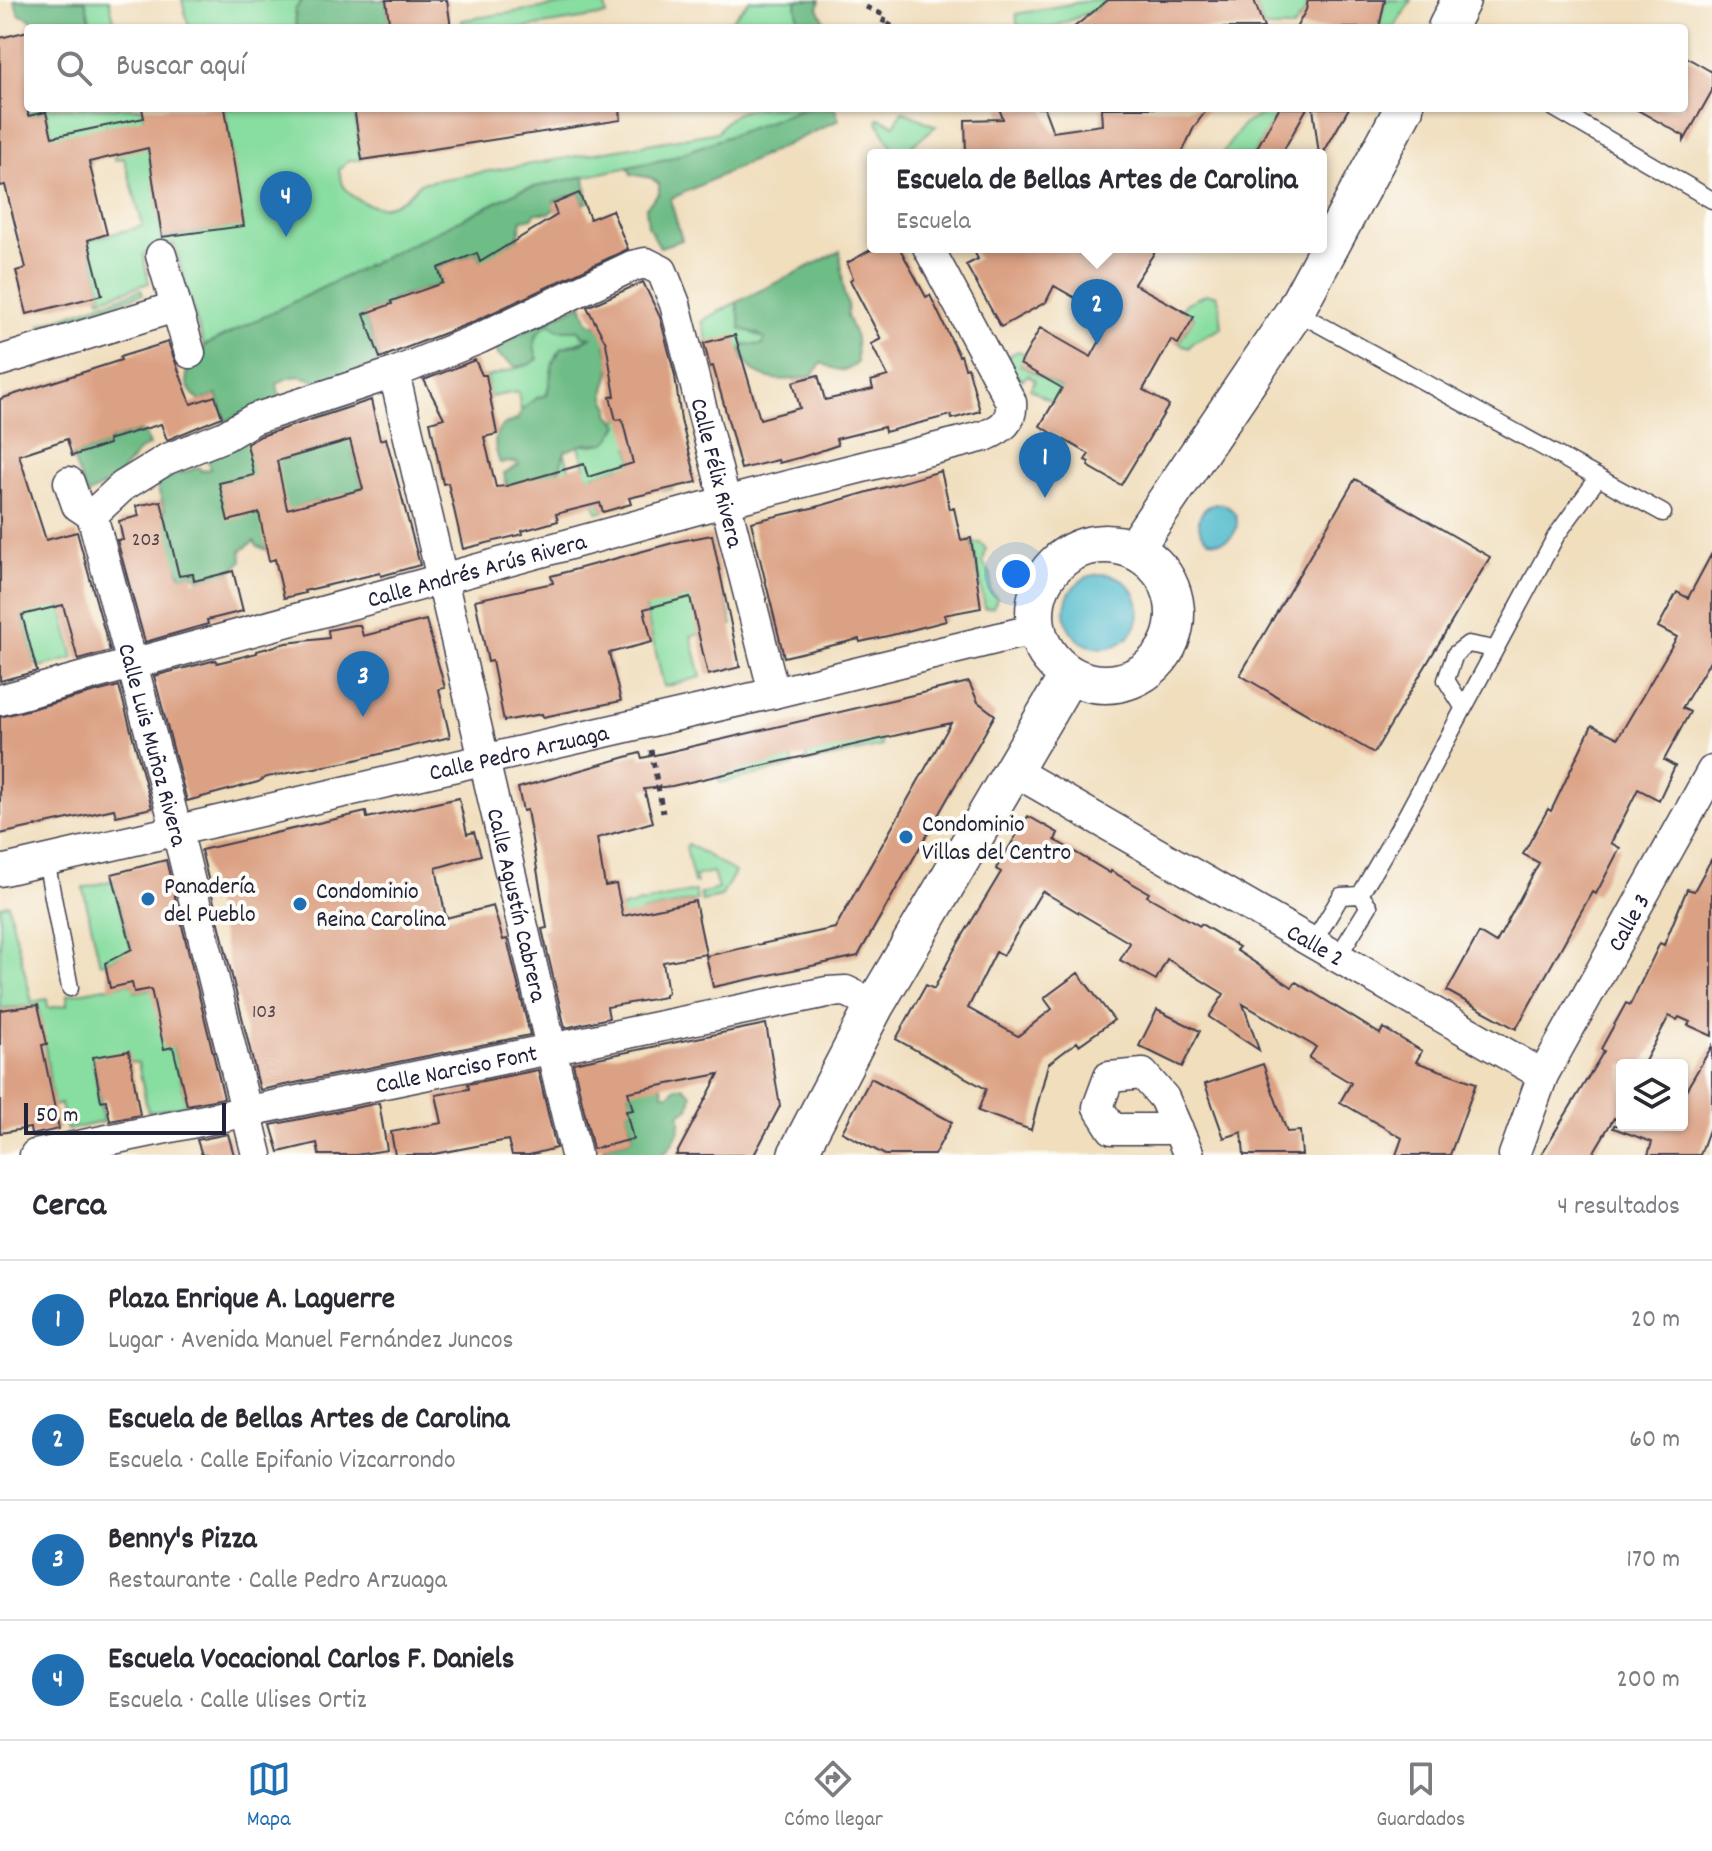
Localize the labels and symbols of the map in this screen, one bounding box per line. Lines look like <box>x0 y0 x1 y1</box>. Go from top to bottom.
pin: 4 <box>260 171 312 237</box>
pin: 2 <box>1071 279 1123 345</box>
street label: Calle Félix Rivera <box>680 395 751 552</box>
pin: 1 <box>1019 432 1071 498</box>
street label: Calle Andrés Arús Rivera <box>364 526 591 619</box>
house number: 203 <box>132 527 160 555</box>
your location <box>996 554 1036 594</box>
street label: Calle Luis Muñoz Rivera <box>107 640 194 851</box>
pin: 3 <box>337 651 389 717</box>
street label: Calle Pedro Arzuaga <box>426 717 613 792</box>
street label: Calle Agustín Cabrera <box>476 805 554 1006</box>
place label: Condominio Villas del Centro <box>922 809 1071 871</box>
marker: Condominio Villas del Centro <box>897 828 915 846</box>
place label: Panadería del Pueblo <box>164 871 256 933</box>
place label: Condominio Reina Carolina <box>316 876 446 938</box>
street label: Calle 3 <box>1601 889 1660 959</box>
marker: Panadería del Pueblo <box>139 890 157 908</box>
marker: Condominio Reina Carolina <box>291 895 309 913</box>
street label: Calle 2 <box>1279 917 1349 977</box>
house number: 103 <box>252 999 276 1027</box>
street label: Calle Narciso Font <box>373 1038 541 1104</box>
scale bar <box>24 1099 226 1135</box>

